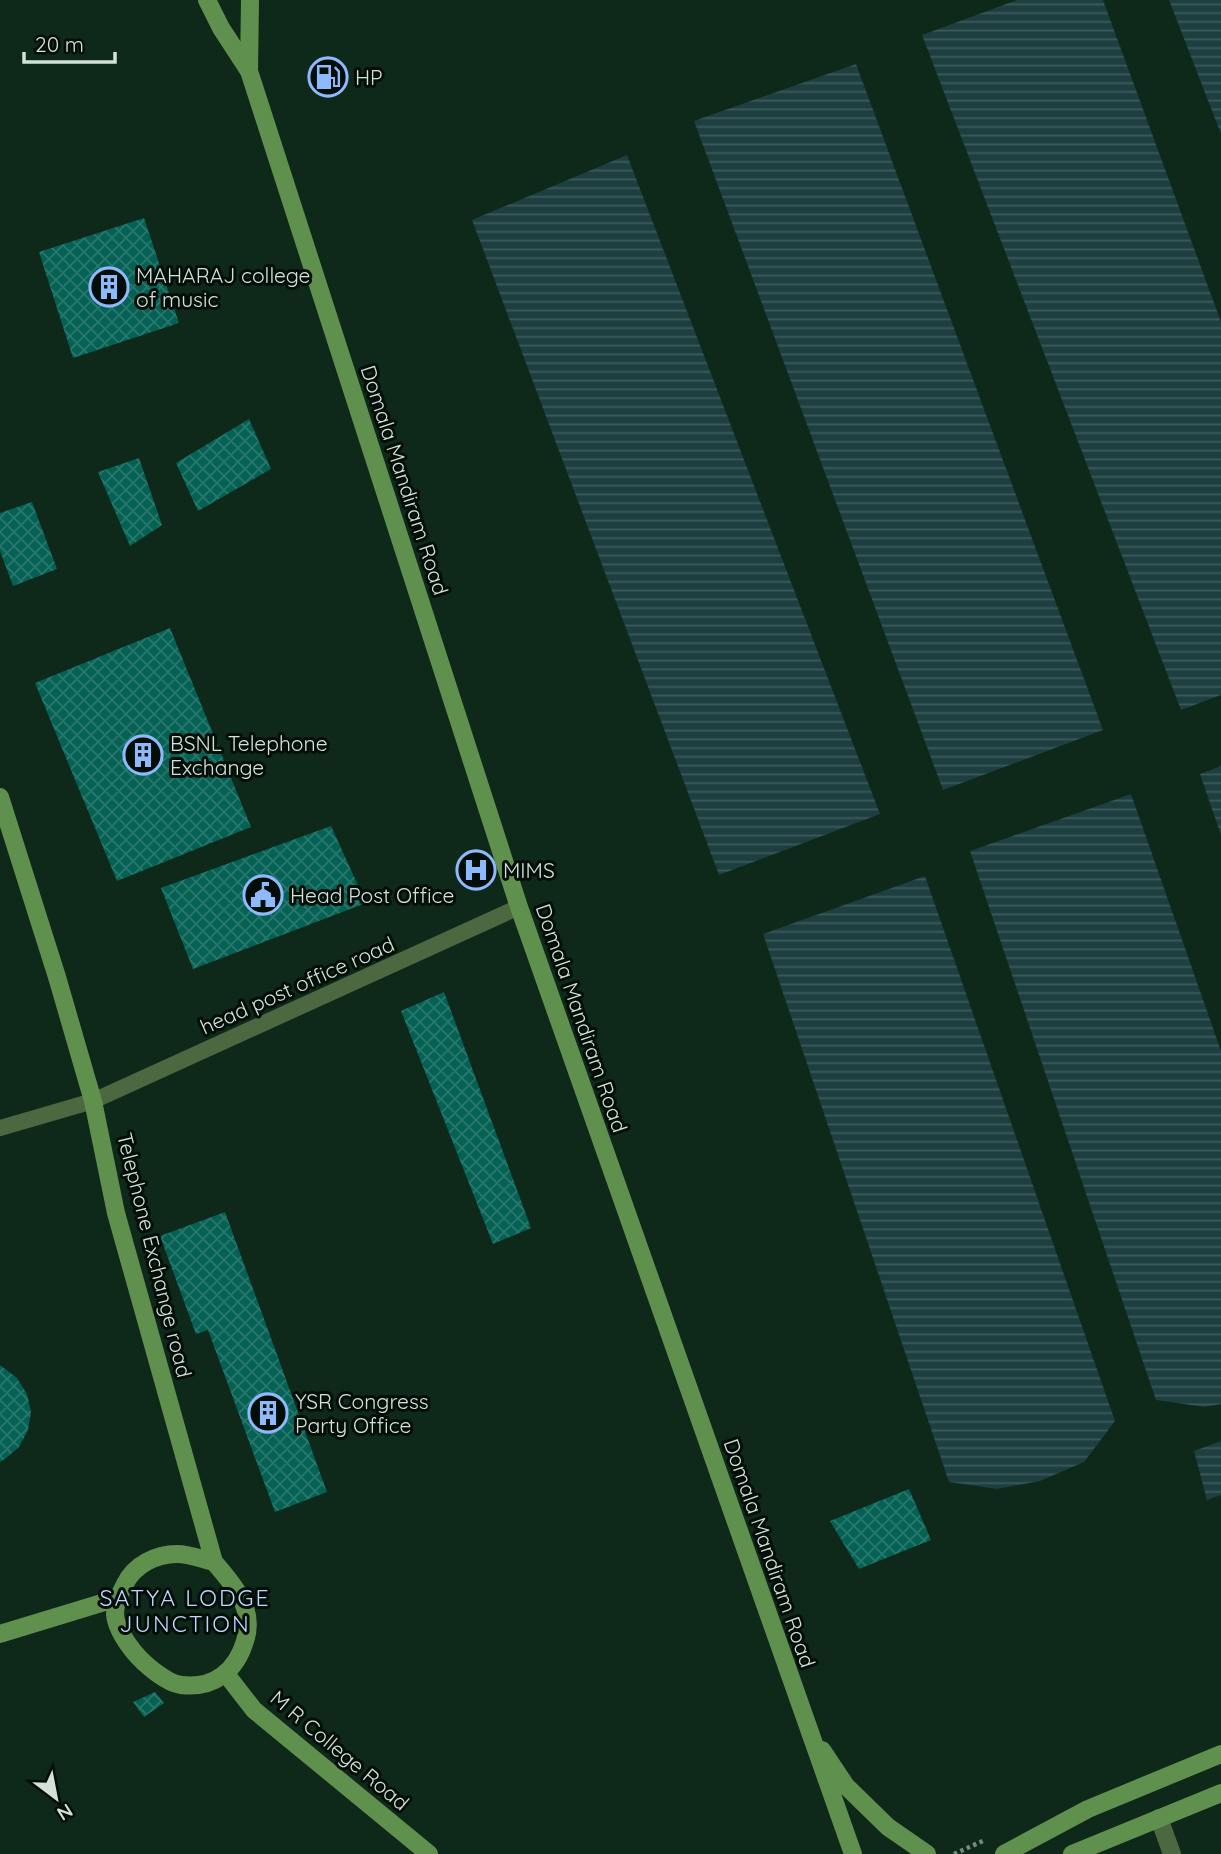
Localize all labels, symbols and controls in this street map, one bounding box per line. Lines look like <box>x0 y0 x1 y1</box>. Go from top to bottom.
scale bar <box>24 21 116 65</box>
text: 20 m <box>35 31 84 57</box>
fuel station icon: HP <box>307 56 349 98</box>
place label: HP <box>355 64 383 90</box>
place label: MAHARAJ college of music <box>136 262 310 312</box>
building icon: MAHARAJ college of music <box>88 266 130 308</box>
street label: Domala Mandiram Road <box>356 362 454 598</box>
place label: BSNL Telephone Exchange <box>170 730 328 780</box>
building icon: BSNL Telephone Exchange <box>122 734 164 776</box>
hospital icon: MIMS <box>455 849 497 891</box>
place label: MIMS <box>503 857 555 883</box>
public building icon: Head Post Office <box>242 874 284 916</box>
place label: Head Post Office <box>290 882 454 908</box>
street label: Domala Mandiram Road <box>531 900 633 1136</box>
street label: head post office road <box>196 930 398 1040</box>
street label: Telephone Exchange road <box>112 1130 198 1380</box>
place label: YSR Congress Party Office <box>295 1388 429 1438</box>
building icon: YSR Congress Party Office <box>247 1392 289 1434</box>
street label: Domala Mandiram Road <box>719 1435 821 1671</box>
district label: SATYA LODGE JUNCTION <box>99 1583 271 1638</box>
street label: M R College Road <box>265 1684 415 1816</box>
north arrow <box>21 1763 91 1833</box>
text: N <box>53 1799 77 1826</box>

